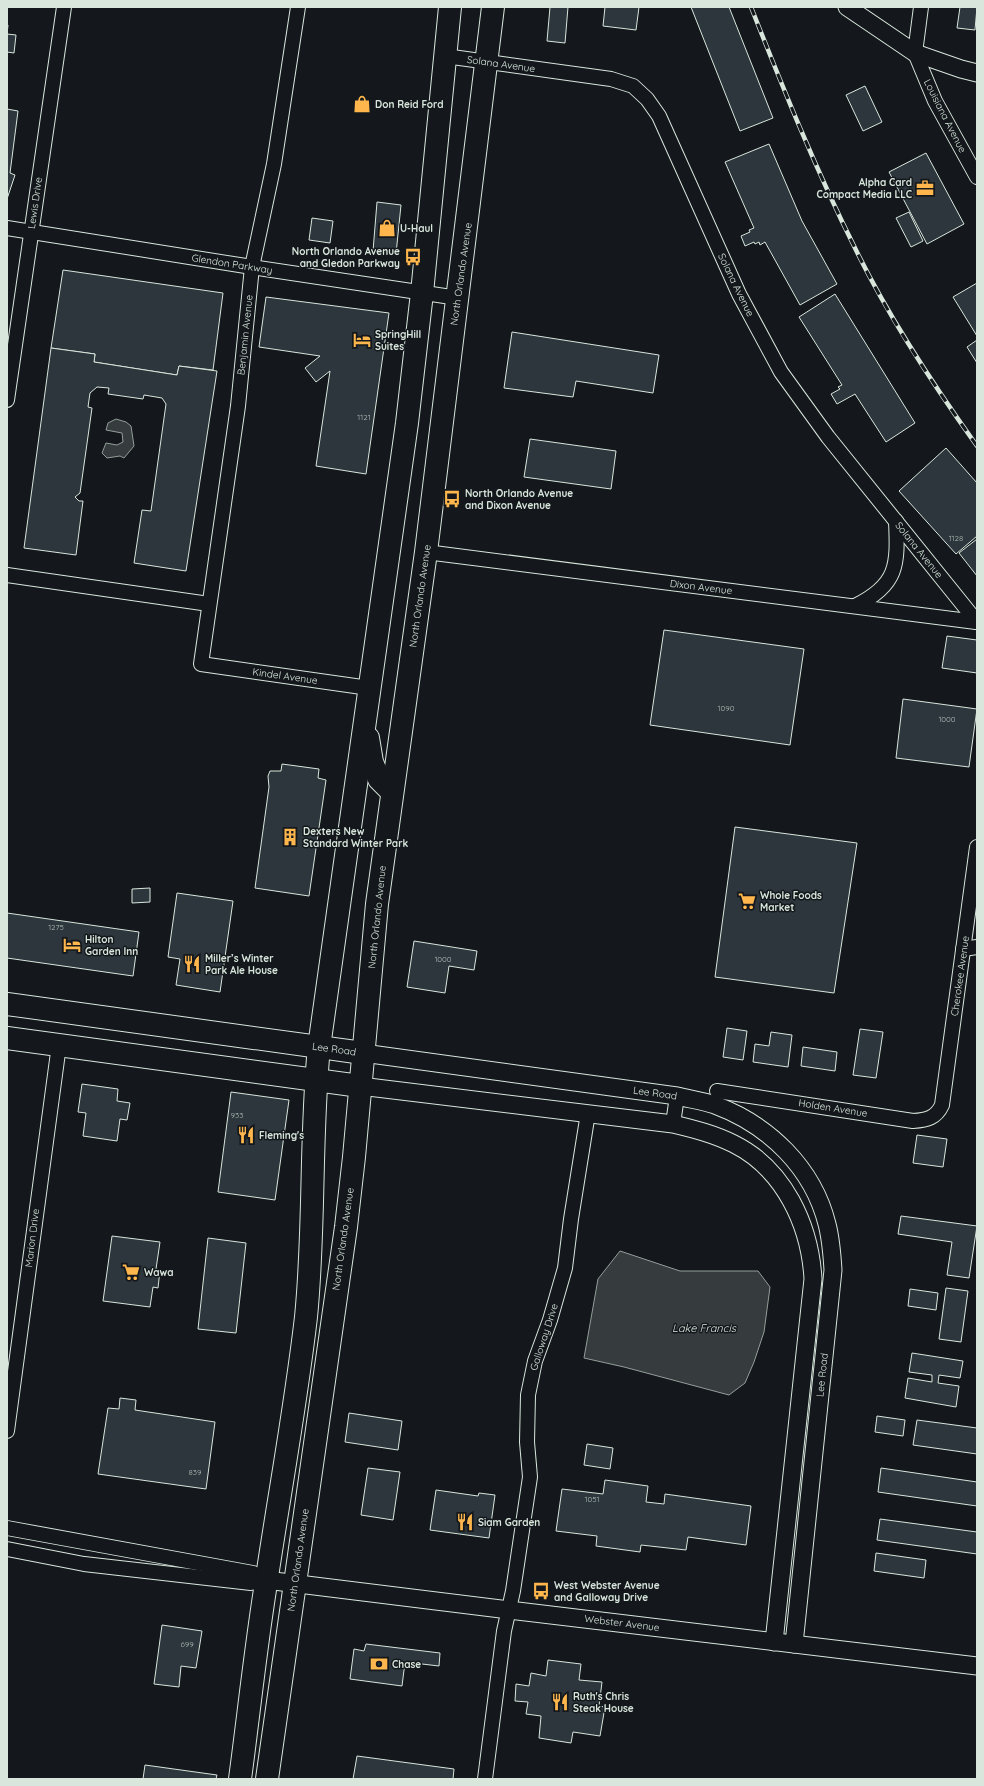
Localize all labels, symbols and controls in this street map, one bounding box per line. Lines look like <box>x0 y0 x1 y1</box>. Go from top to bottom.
street label: Solana Avenue <box>466 53 536 75</box>
street label: Louisiana Avenue <box>921 77 969 155</box>
shop icon: Don Reid Ford <box>352 94 372 114</box>
place label: Don Reid Ford <box>375 98 444 111</box>
street label: Lewis Drive <box>25 176 45 230</box>
place label: Alpha Card Compact Media LLC <box>816 176 913 201</box>
office icon: Alpha Card Compact Media LLC <box>915 178 935 198</box>
shop icon: U-Haul <box>377 218 397 238</box>
street label: North Orlando Avenue <box>447 221 475 326</box>
place label: U-Haul <box>400 222 433 235</box>
place label: North Orlando Avenue and Gledon Parkway <box>292 245 400 270</box>
bus stop icon: North Orlando Avenue and Gledon Parkway <box>403 247 423 267</box>
street label: Glendon Parkway <box>191 251 273 277</box>
street label: Solana Avenue <box>715 251 757 319</box>
street label: Benjamin Avenue <box>234 294 256 376</box>
place label: SpringHill Suites <box>375 328 421 353</box>
hotel icon: SpringHill Suites <box>352 330 372 350</box>
house number: 1121 <box>357 412 371 422</box>
place label: North Orlando Avenue and Dixon Avenue <box>465 487 573 512</box>
bus stop icon: North Orlando Avenue and Dixon Avenue <box>442 489 462 509</box>
street label: Solana Avenue <box>892 519 946 581</box>
house number: 1128 <box>949 533 963 543</box>
street label: North Orlando Avenue <box>406 543 434 648</box>
street label: Dixon Avenue <box>669 577 733 597</box>
street label: Kindel Avenue <box>252 665 319 687</box>
house number: 1090 <box>718 703 735 713</box>
house number: 1000 <box>938 714 956 724</box>
place label: Dexters New Standard Winter Park <box>303 825 408 850</box>
building icon: Dexters New Standard Winter Park <box>280 827 300 847</box>
street label: North Orlando Avenue <box>365 864 389 969</box>
place label: Whole Foods Market <box>760 889 822 914</box>
supermarket icon: Whole Foods Market <box>737 891 757 911</box>
house number: 1275 <box>48 922 64 932</box>
place label: Hilton Garden Inn <box>85 933 138 958</box>
hotel icon: Hilton Garden Inn <box>62 935 82 955</box>
street label: Cherokee Avenue <box>948 935 972 1017</box>
place label: Miller’s Winter Park Ale House <box>205 952 278 977</box>
restaurant icon: Miller’s Winter Park Ale House <box>182 954 202 974</box>
house number: 1000 <box>434 954 452 964</box>
street label: Lee Road <box>311 1039 357 1059</box>
street label: Lee Road <box>632 1083 678 1103</box>
street label: Holden Avenue <box>797 1096 869 1120</box>
house number: 933 <box>231 1110 243 1120</box>
restaurant icon: Fleming's <box>236 1125 256 1145</box>
place label: Fleming's <box>259 1129 304 1142</box>
street label: North Orlando Avenue <box>329 1186 357 1291</box>
street label: Marion Drive <box>22 1208 42 1268</box>
supermarket icon: Wawa <box>121 1262 141 1282</box>
place label: Wawa <box>144 1266 174 1279</box>
street label: Galloway Drive <box>527 1301 561 1372</box>
water label: Lake Francis <box>672 1321 737 1335</box>
street label: Lee Road <box>813 1352 831 1398</box>
house number: 839 <box>189 1467 202 1477</box>
house number: 1051 <box>584 1494 600 1504</box>
street label: North Orlando Avenue <box>284 1507 312 1612</box>
restaurant icon: Siam Garden <box>455 1512 475 1532</box>
place label: Siam Garden <box>478 1516 540 1529</box>
place label: West Webster Avenue and Galloway Drive <box>554 1579 660 1604</box>
bus stop icon: West Webster Avenue and Galloway Drive <box>531 1581 551 1601</box>
street label: Webster Avenue <box>584 1612 661 1634</box>
house number: 699 <box>180 1639 194 1649</box>
bank icon: Chase <box>369 1654 389 1674</box>
place label: Chase <box>392 1658 421 1671</box>
place label: Ruth's Chris Steak House <box>573 1690 634 1715</box>
restaurant icon: Ruth's Chris Steak House <box>550 1692 570 1712</box>

